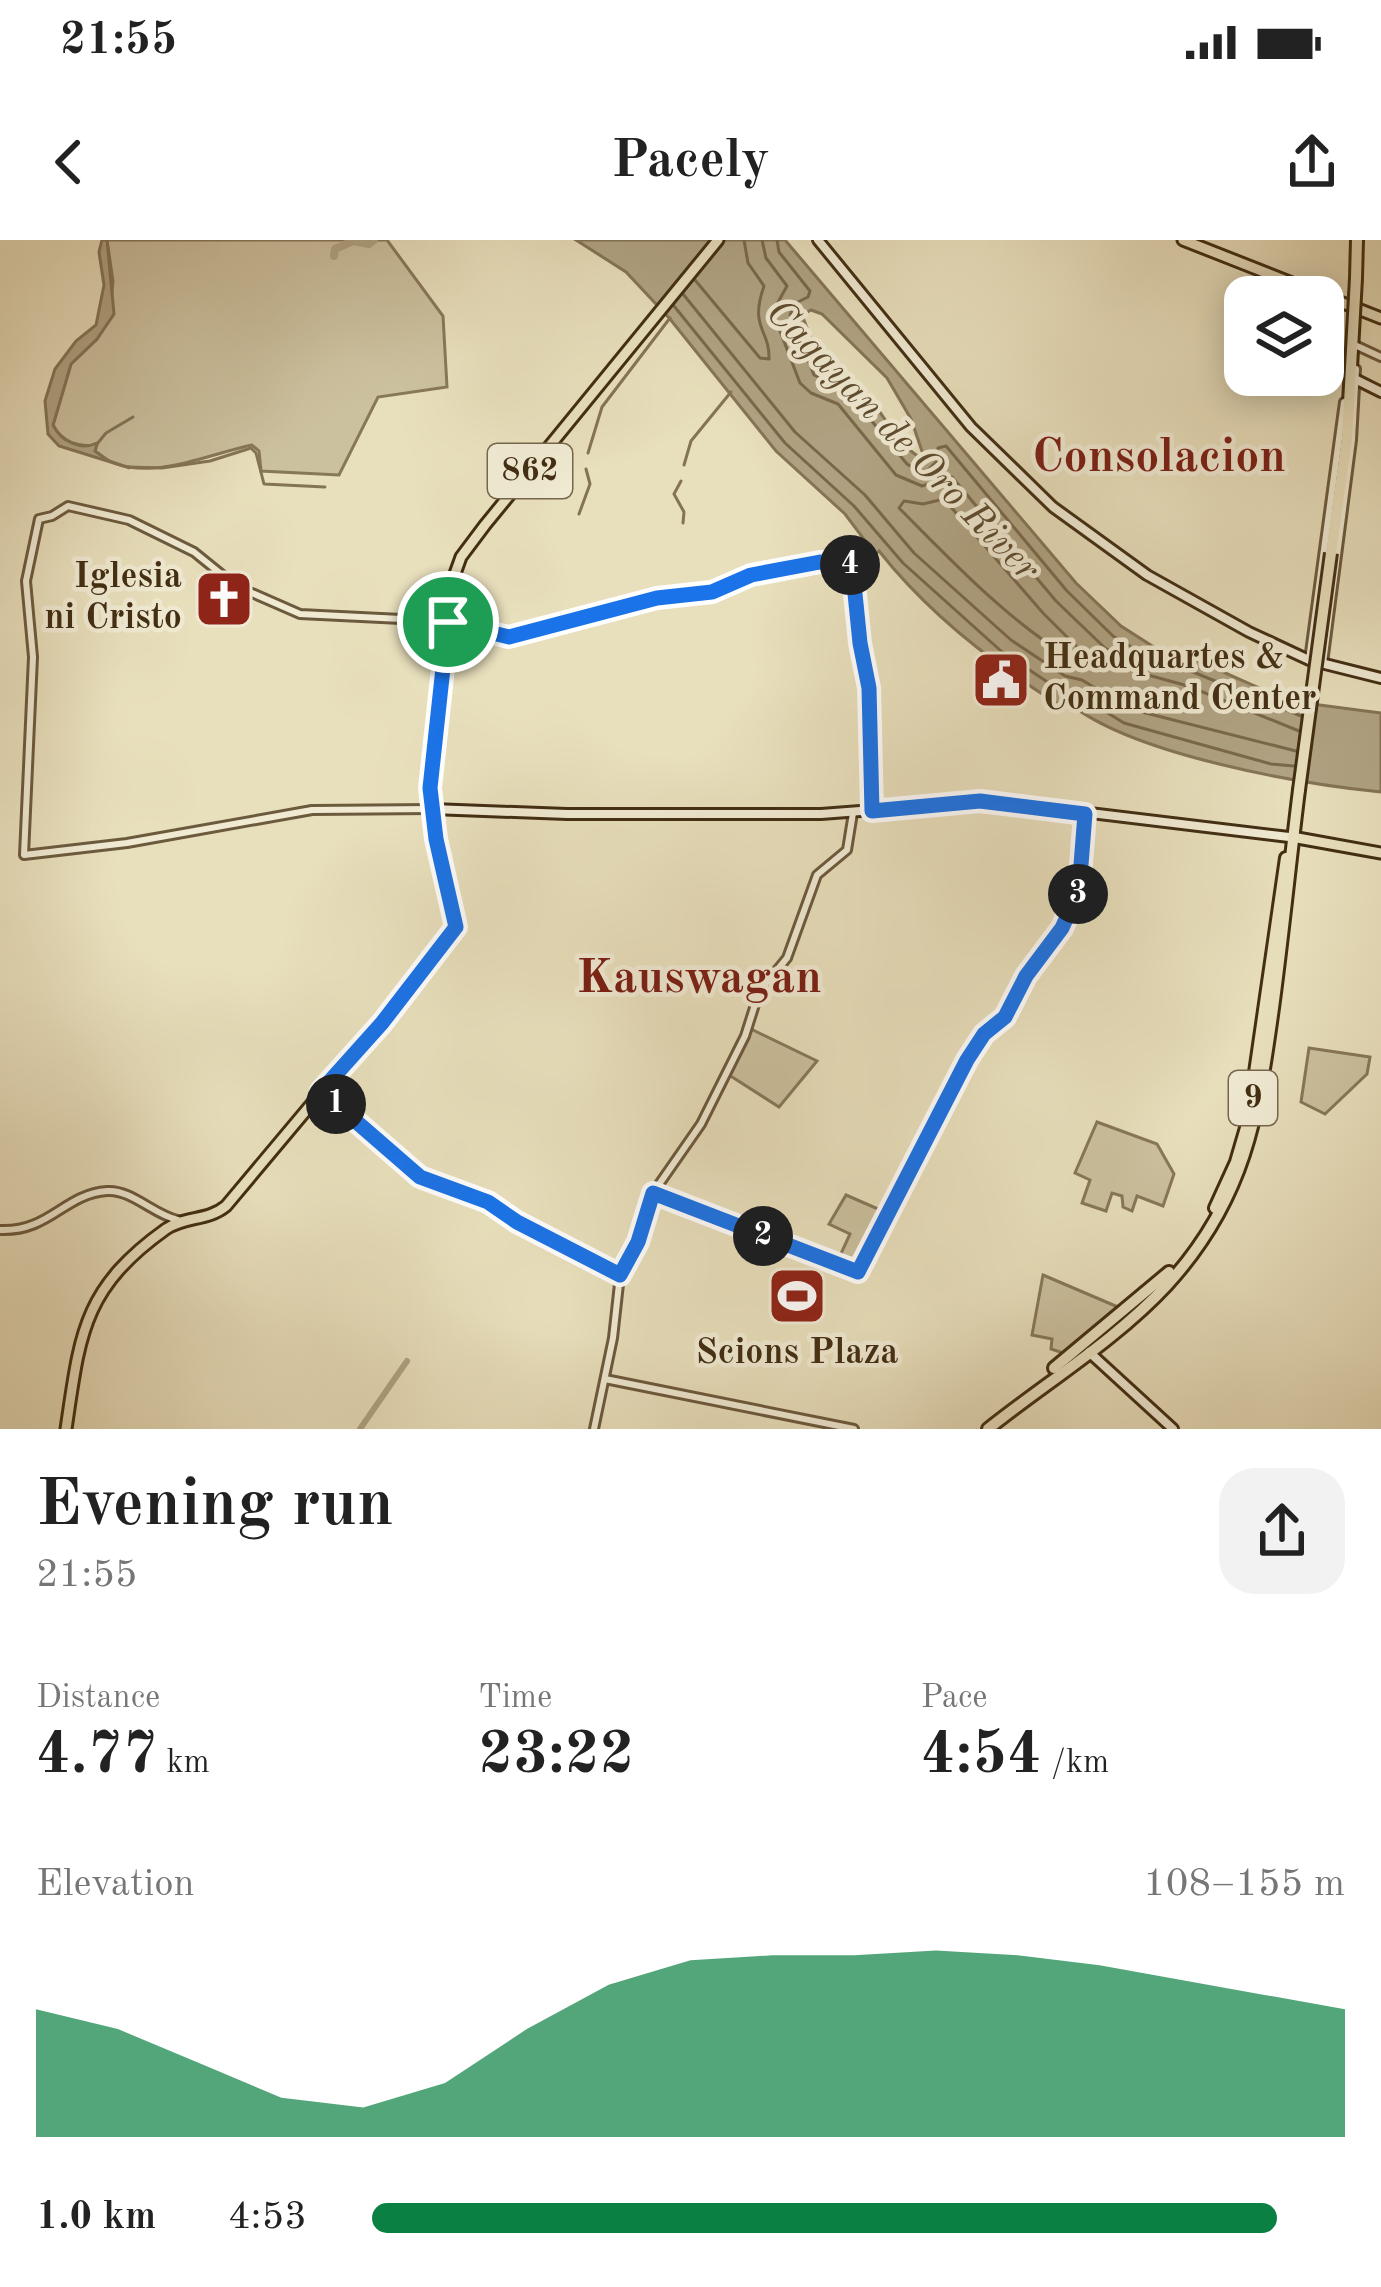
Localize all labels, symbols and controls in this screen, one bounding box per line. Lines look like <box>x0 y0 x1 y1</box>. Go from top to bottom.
text: 21:55 <box>60 19 177 64</box>
icon: back <box>36 129 102 195</box>
icon: share <box>1279 129 1345 195</box>
text: Pacely <box>611 135 770 189</box>
map controls <box>1224 276 1344 396</box>
button: layers <box>1224 276 1344 396</box>
water label: Cagayan de Oro River <box>758 293 1047 590</box>
district label: Consolacion <box>1032 434 1286 482</box>
road number: 862 <box>488 444 572 498</box>
pin: 4 <box>820 535 880 595</box>
text: 4 <box>840 548 860 581</box>
place label: Iglesia ni Cristo <box>44 560 182 637</box>
church icon: Iglesia ni Cristo <box>193 568 255 630</box>
pin <box>397 571 499 673</box>
icon: arrive <box>415 589 481 655</box>
place label: Headquartes & Command Center <box>1043 641 1317 718</box>
public building icon: Headquartes & Command Center <box>970 649 1032 711</box>
pin: 3 <box>1048 864 1108 924</box>
text: 3 <box>1068 877 1088 910</box>
district label: Kauswagan <box>576 955 822 1003</box>
road number: 9 <box>1229 1071 1277 1125</box>
pin: 1 <box>306 1074 366 1134</box>
text: 1 <box>326 1087 346 1120</box>
pin: 2 <box>733 1206 793 1266</box>
text: 2 <box>753 1219 773 1252</box>
sports icon: Scions Plaza <box>766 1265 828 1327</box>
place label: Scions Plaza <box>695 1336 899 1372</box>
button: share <box>1219 1468 1345 1594</box>
text: Evening run <box>36 1474 394 1540</box>
text: 21:55 <box>36 1556 137 1595</box>
text: Distance <box>36 1682 160 1715</box>
text: Time <box>478 1682 552 1715</box>
text: Pace <box>921 1682 988 1715</box>
text: 4.77 <box>36 1726 157 1786</box>
text: 23:22 <box>478 1726 634 1786</box>
text: 4:54 <box>921 1726 1042 1786</box>
text: km <box>157 1747 210 1780</box>
text: /km <box>1042 1747 1109 1780</box>
text: Elevation <box>36 1865 195 1904</box>
text: 108–155 m <box>1143 1865 1345 1904</box>
text: 1.0 km <box>36 2198 156 2237</box>
text: 4:53 <box>228 2198 307 2237</box>

